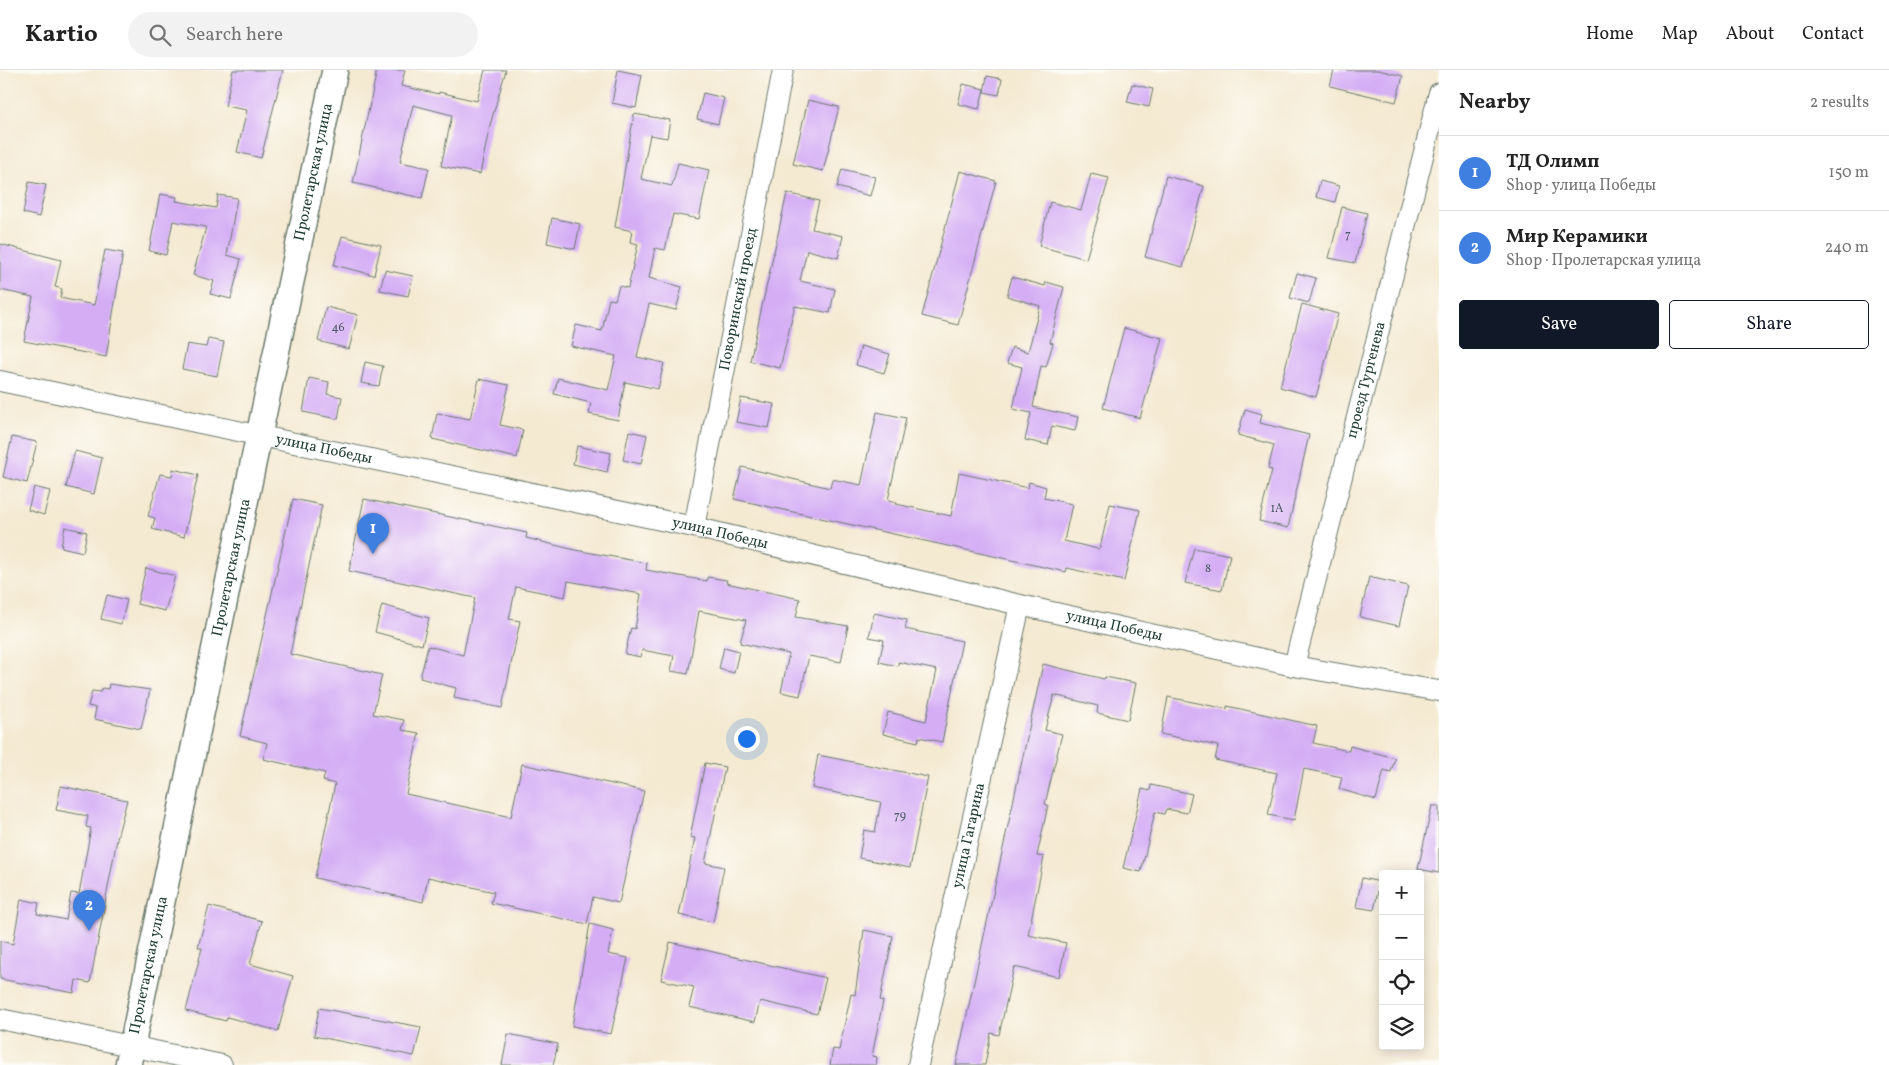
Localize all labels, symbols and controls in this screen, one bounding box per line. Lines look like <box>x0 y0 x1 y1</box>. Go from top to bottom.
search box <box>128 12 478 57</box>
text: Kartio <box>25 18 98 52</box>
icon: search <box>146 21 174 49</box>
text: Search here <box>186 22 283 48</box>
text: Home <box>1586 22 1634 47</box>
text: Map <box>1662 22 1698 47</box>
text: About <box>1726 22 1774 47</box>
text: Contact <box>1802 22 1864 47</box>
text: Nearby <box>1459 88 1530 117</box>
text: 2 results <box>1810 92 1869 114</box>
street label: Пролетарская улица <box>289 101 338 243</box>
text: ТД Олимп <box>1506 149 1599 175</box>
text: 1 <box>1472 162 1478 184</box>
text: 150 m <box>1828 162 1869 184</box>
text: Shop · улица Победы <box>1506 175 1656 197</box>
text: Мир Керамики <box>1506 224 1648 250</box>
street label: Поворинский проезд <box>714 226 763 372</box>
house number: 7 <box>1345 227 1351 243</box>
text: 2 <box>1471 237 1479 259</box>
text: 240 m <box>1825 237 1869 259</box>
text: Shop · Пролетарская улица <box>1506 250 1701 272</box>
button: Save <box>1459 300 1659 349</box>
button: Share <box>1669 300 1869 349</box>
street label: проезд Тургенева <box>1342 319 1391 441</box>
house number: 46 <box>331 320 345 336</box>
street label: улица Победы <box>274 429 374 470</box>
street label: Пролетарская улица <box>207 497 256 639</box>
house number: 1А <box>1270 501 1284 517</box>
street label: улица Победы <box>670 512 771 555</box>
pin: 1 <box>357 513 389 554</box>
house number: 8 <box>1205 561 1211 577</box>
street label: улица Победы <box>1064 605 1165 647</box>
your location <box>734 726 760 752</box>
street label: улица Гагарина <box>947 781 991 890</box>
house number: 79 <box>894 808 906 824</box>
map controls <box>1379 870 1424 1050</box>
button: + <box>1379 870 1424 915</box>
pin: 2 <box>73 890 105 931</box>
street label: Пролетарская улица <box>124 894 173 1036</box>
button: − <box>1379 915 1424 960</box>
button: locate <box>1379 960 1424 1005</box>
button: layers <box>1379 1005 1424 1050</box>

